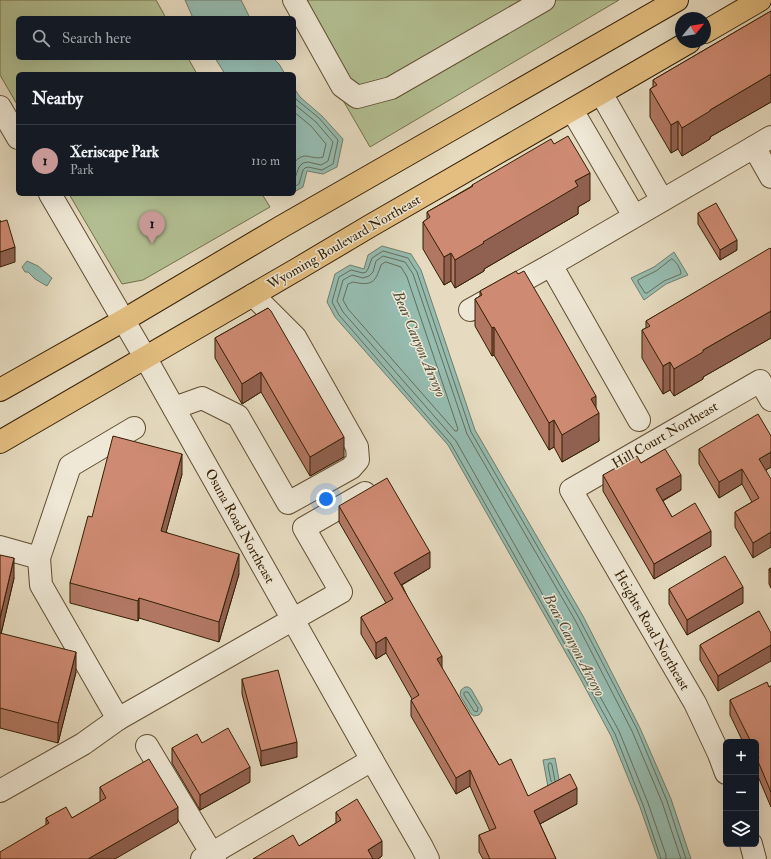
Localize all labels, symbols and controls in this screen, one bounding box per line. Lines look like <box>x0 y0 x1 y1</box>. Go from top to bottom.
north arrow <box>675 12 711 48</box>
search box <box>16 16 296 60</box>
icon: search <box>30 27 52 49</box>
text: Search here <box>62 29 131 48</box>
text: Nearby <box>32 88 83 109</box>
text: Xeriscape Park <box>70 143 159 162</box>
text: 1 <box>43 153 47 169</box>
text: 110 m <box>251 153 280 169</box>
text: Park <box>70 162 94 178</box>
street label: Wyoming Boulevard Northeast <box>263 191 425 294</box>
pin: 1 <box>139 211 165 244</box>
water label: Bear Canyon Arroyo <box>388 287 450 400</box>
street label: Hill Court Northeast <box>609 398 721 472</box>
street label: Osuna Road Northeast <box>201 466 279 587</box>
your location <box>316 489 336 509</box>
street label: Heights Road Northeast <box>611 567 694 694</box>
water label: Bear Canyon Arroyo <box>538 589 609 700</box>
map controls <box>723 739 759 847</box>
button: + <box>723 739 759 775</box>
button: − <box>723 775 759 811</box>
button: layers <box>723 811 759 847</box>

